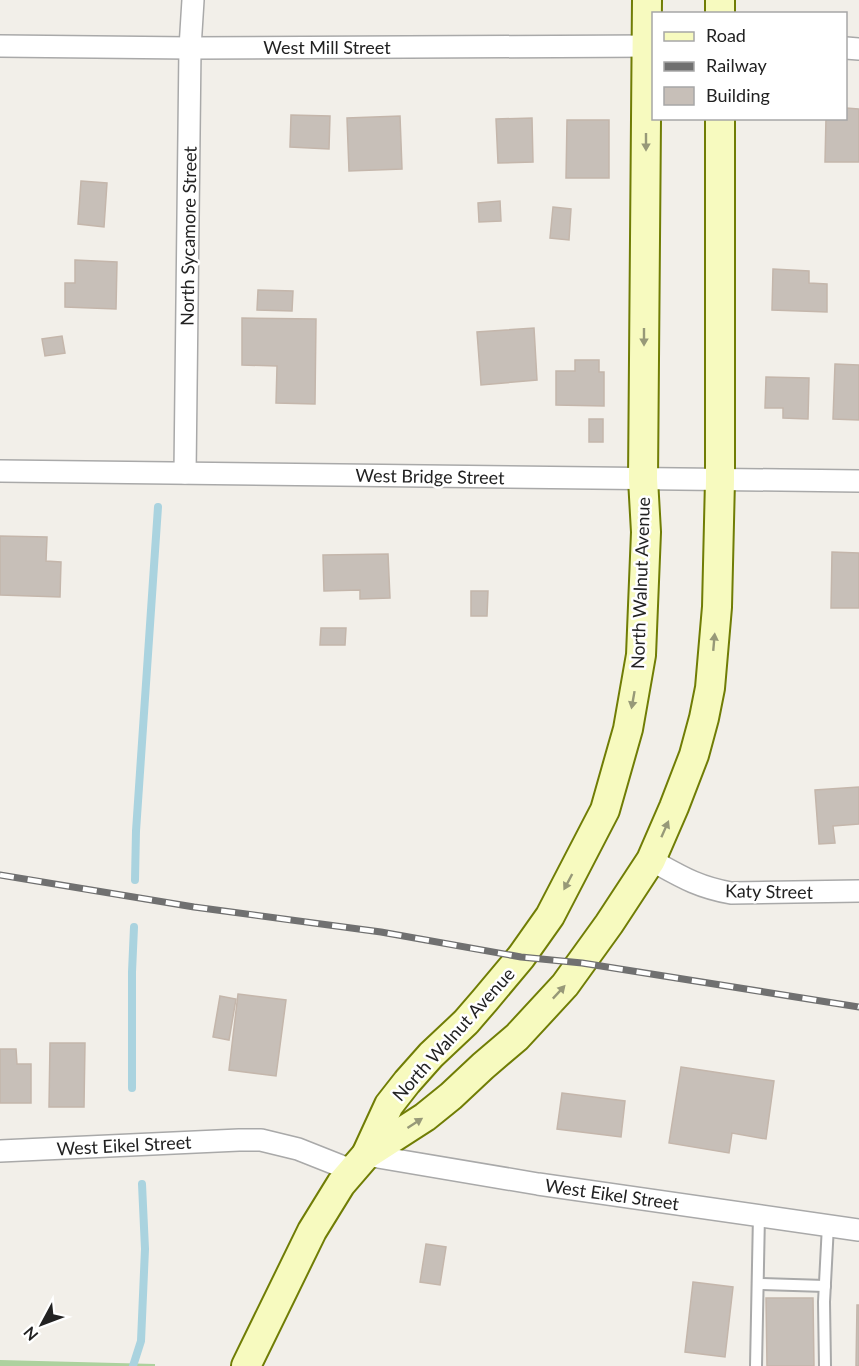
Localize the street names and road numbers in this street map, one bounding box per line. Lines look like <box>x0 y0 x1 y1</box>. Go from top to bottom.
street label: West Mill Street <box>263 36 391 58</box>
street label: North Sycamore Street <box>175 145 201 326</box>
street label: West Bridge Street <box>355 464 505 488</box>
street label: North Walnut Avenue <box>626 497 654 669</box>
street label: Katy Street <box>725 879 814 903</box>
street label: North Walnut Avenue <box>387 963 519 1105</box>
street label: West Eikel Street <box>56 1130 193 1160</box>
street label: West Eikel Street <box>544 1174 681 1214</box>

